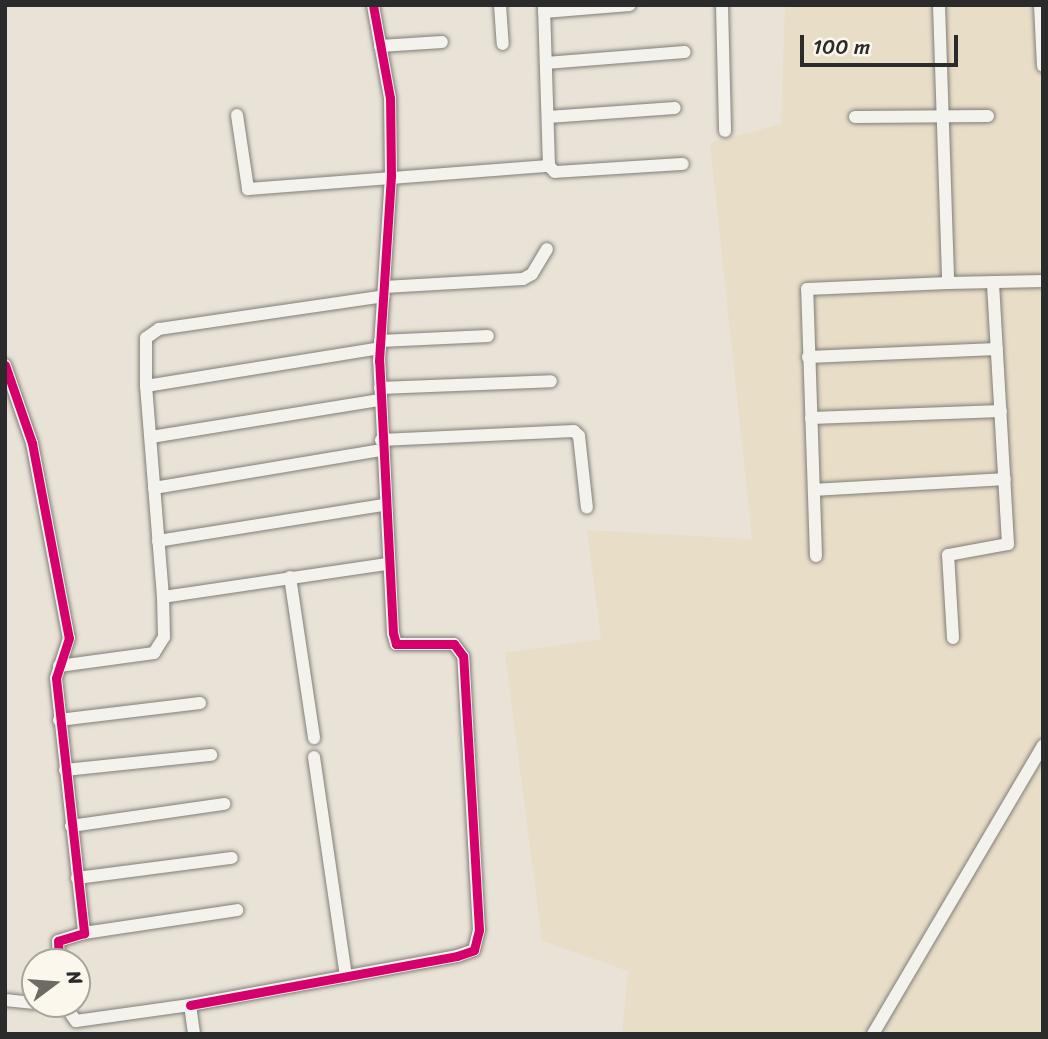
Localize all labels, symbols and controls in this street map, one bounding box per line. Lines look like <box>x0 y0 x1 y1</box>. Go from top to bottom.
scale bar <box>803 21 960 65</box>
text: 100 m <box>813 28 870 66</box>
north arrow <box>21 948 91 1018</box>
text: N <box>57 967 92 988</box>

